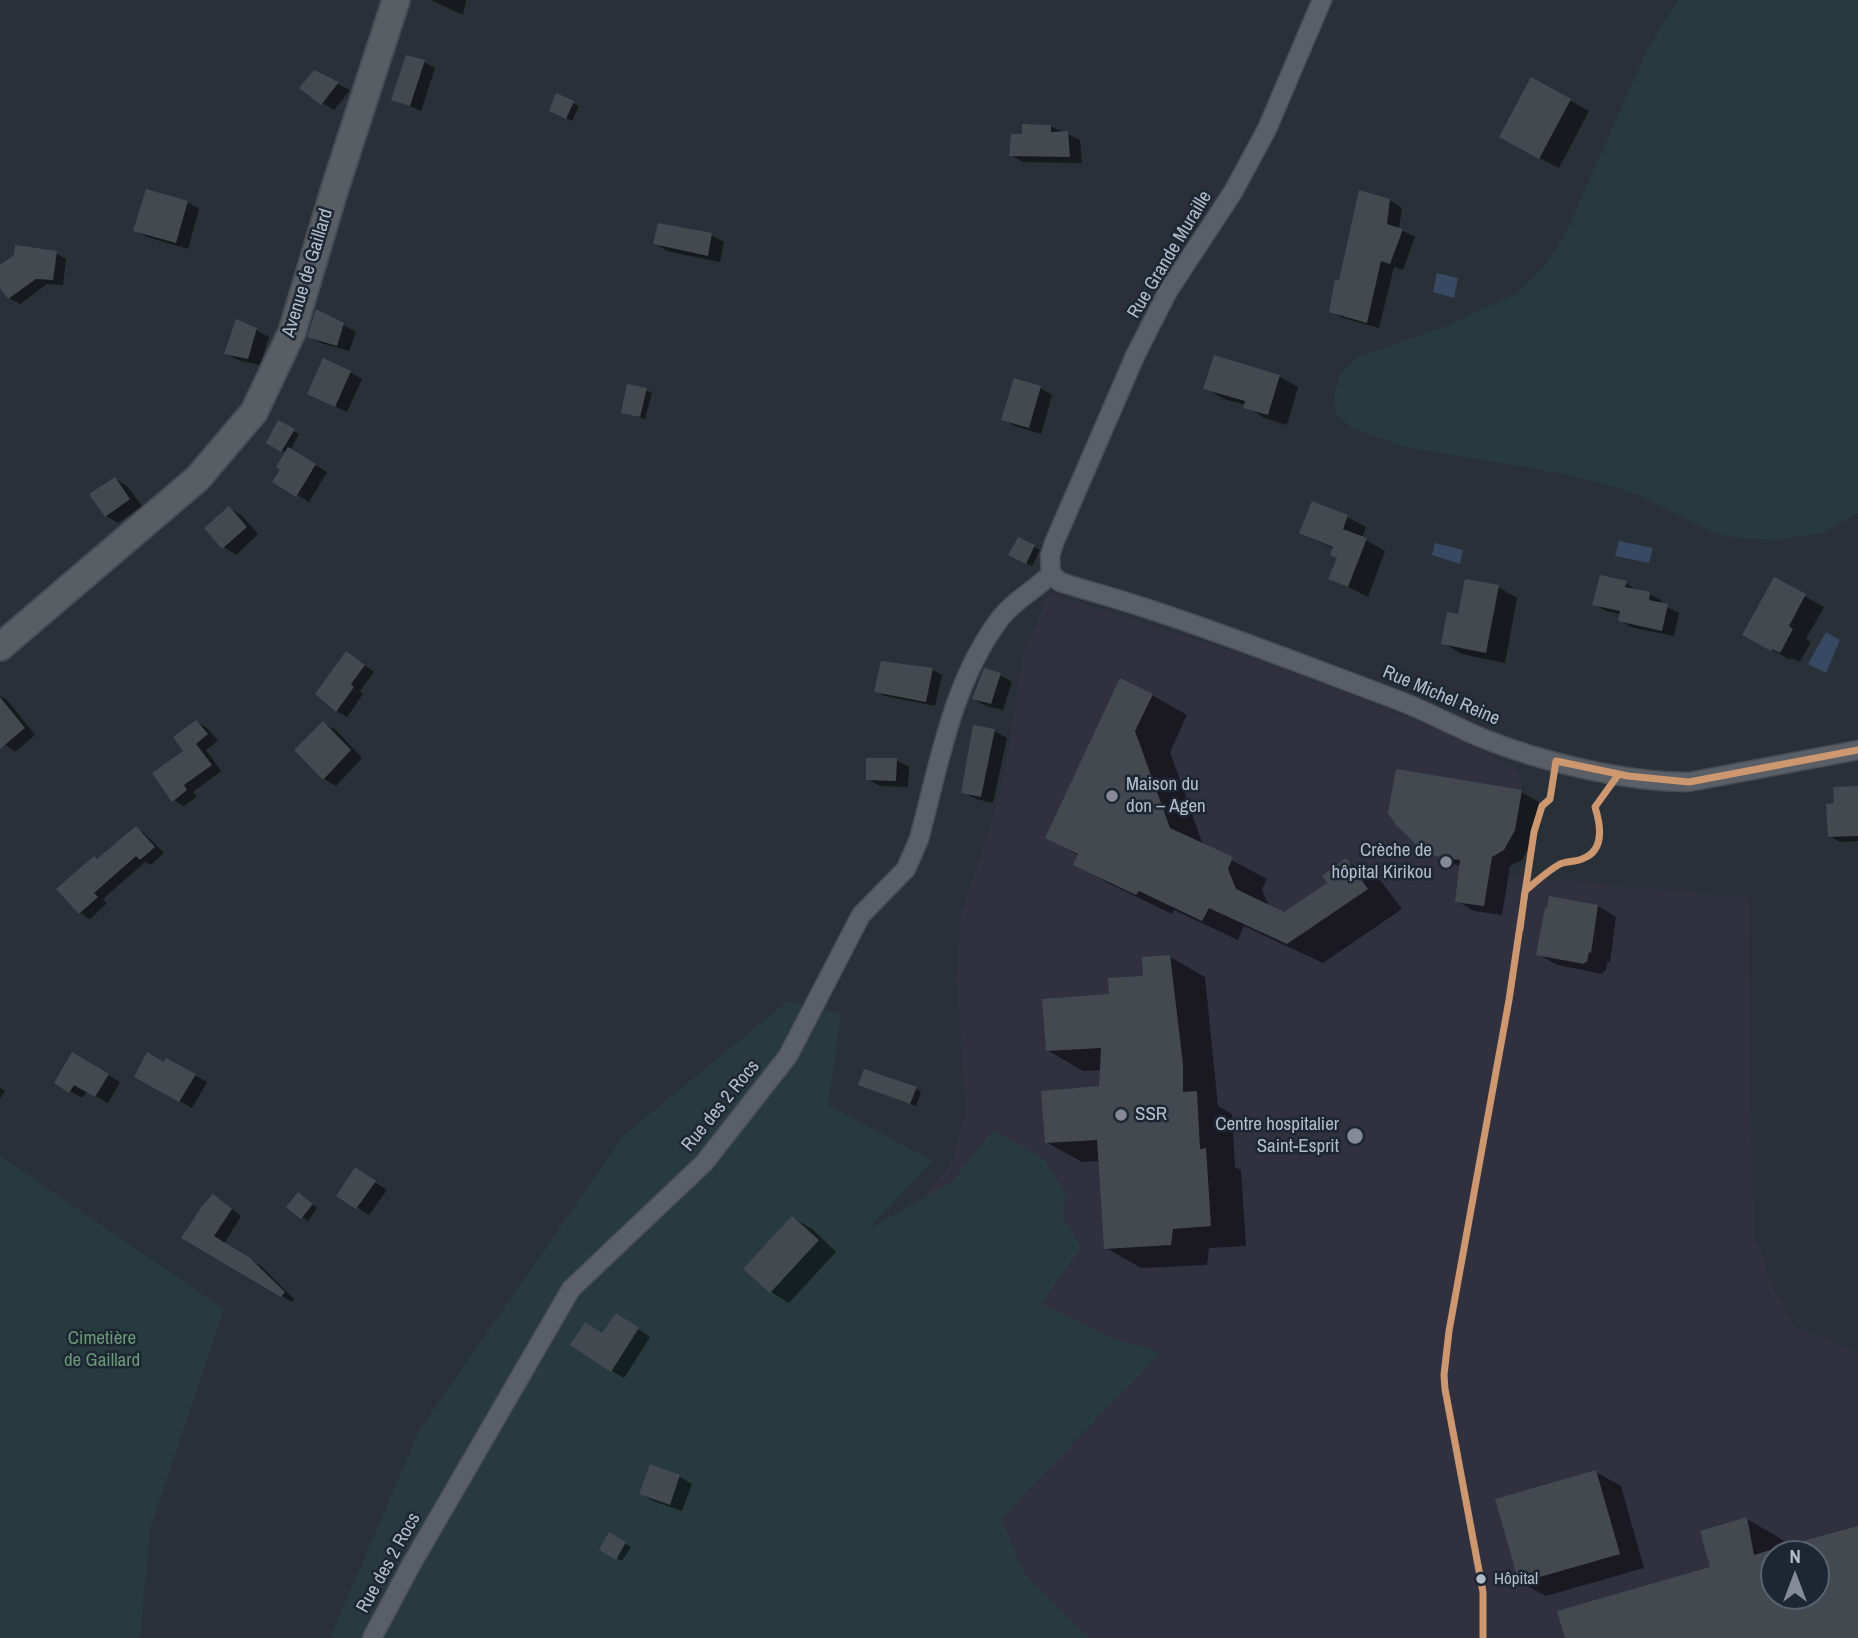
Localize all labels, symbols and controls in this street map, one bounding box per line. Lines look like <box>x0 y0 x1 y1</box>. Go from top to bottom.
street label: Rue Grande Muraille <box>1123 187 1217 323</box>
street label: Avenue de Gaillard <box>278 206 338 340</box>
street label: Rue Michel Reine <box>1379 661 1503 731</box>
place label: Maison du don – Agen <box>1126 774 1206 818</box>
marker: Maison du don – Agen <box>1104 788 1120 804</box>
place label: Crèche de hôpital Kirikou <box>1332 840 1432 884</box>
marker: Crèche de hôpital Kirikou <box>1438 854 1454 870</box>
street label: Rue des 2 Rocs <box>677 1056 765 1156</box>
place label: SSR <box>1135 1104 1167 1126</box>
marker: SSR <box>1113 1107 1129 1123</box>
place label: Centre hospitalier Saint-Esprit <box>1215 1114 1339 1158</box>
marker: Centre hospitalier Saint-Esprit <box>1345 1126 1365 1146</box>
park label: Cimetière de Gaillard <box>64 1328 140 1372</box>
street label: Rue des 2 Rocs <box>352 1509 426 1617</box>
north arrow <box>1760 1540 1830 1610</box>
text: N <box>1789 1543 1801 1569</box>
place label: Hôpital <box>1494 1569 1538 1589</box>
marker: Hôpital <box>1474 1572 1488 1586</box>

